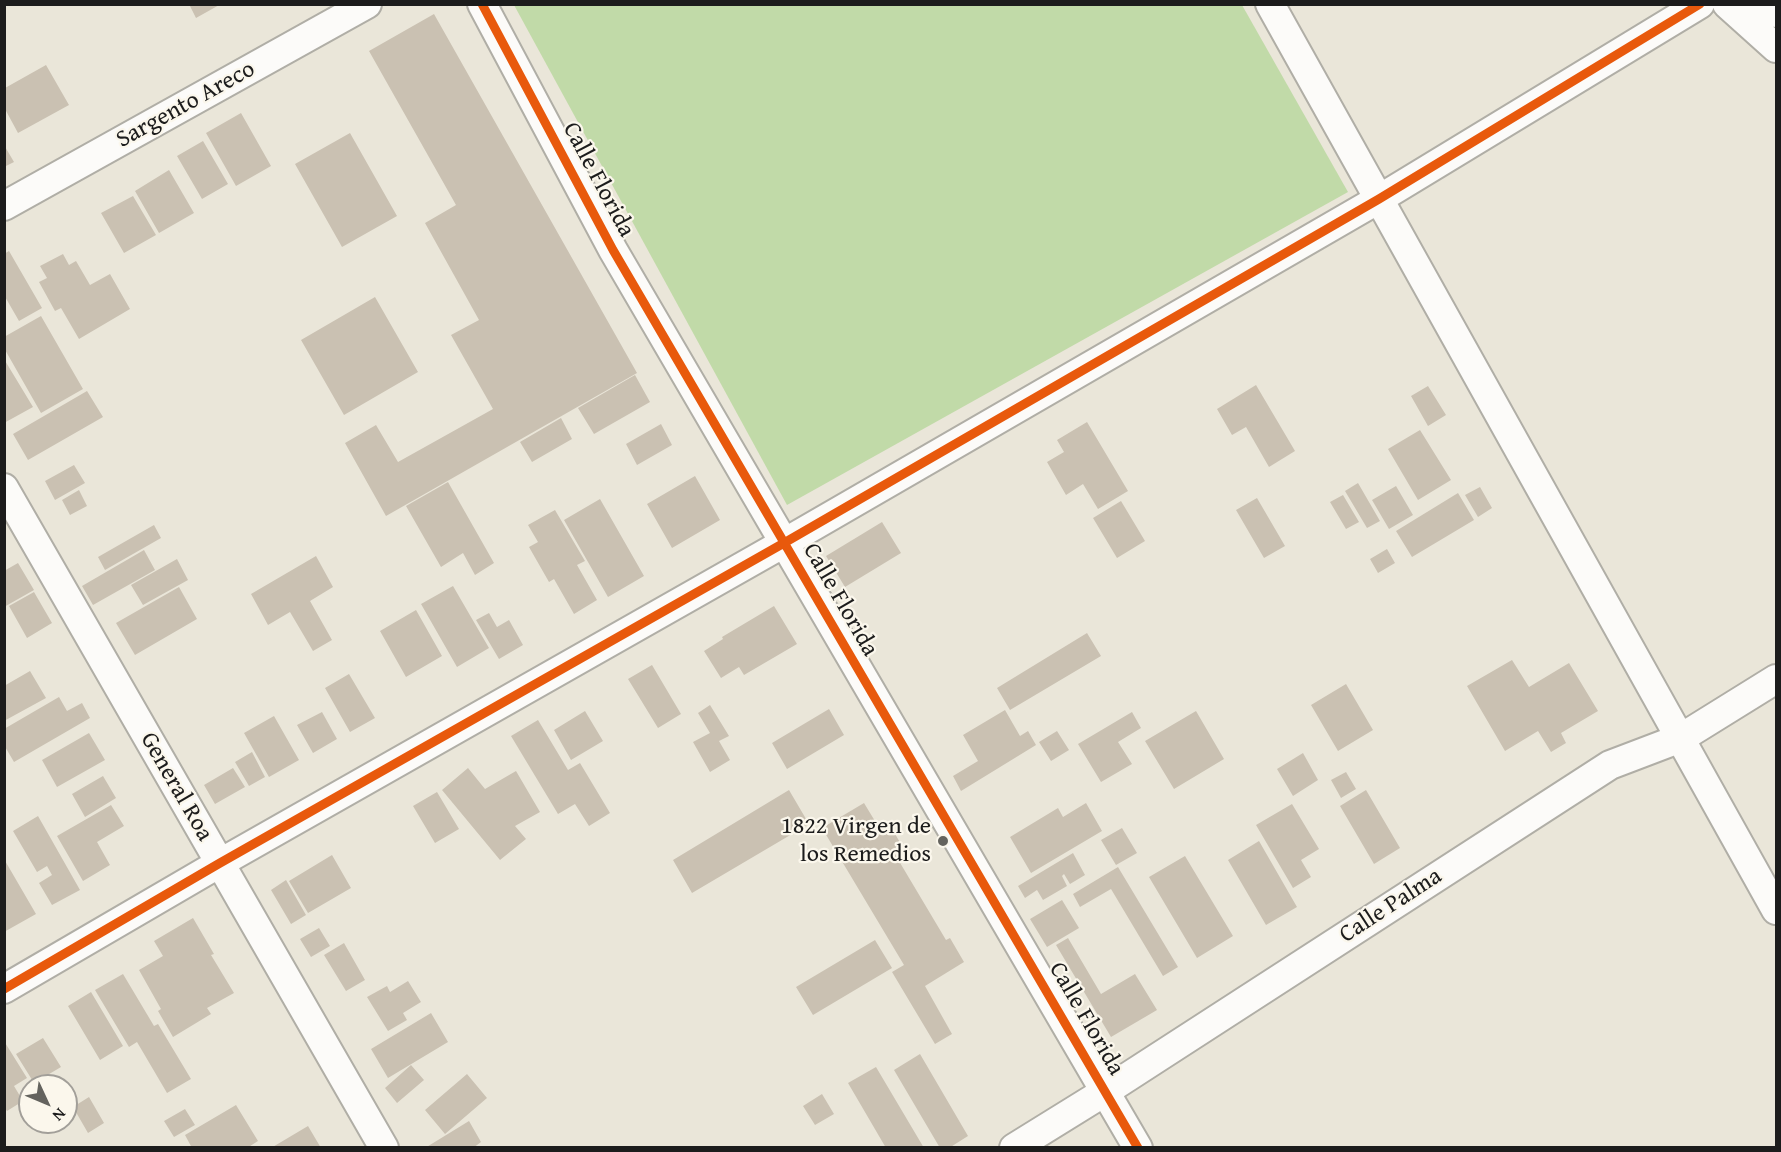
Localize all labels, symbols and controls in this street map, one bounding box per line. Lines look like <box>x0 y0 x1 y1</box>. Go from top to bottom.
street label: Sargento Areco <box>112 55 260 155</box>
street label: Calle Florida <box>556 118 640 242</box>
street label: Calle Florida <box>796 538 884 662</box>
street label: General Roa <box>133 728 219 846</box>
place label: 1822 Virgen de los Remedios <box>781 813 931 869</box>
marker: 1822 Virgen de los Remedios <box>936 834 950 848</box>
street label: Calle Palma <box>1334 862 1448 950</box>
street label: Calle Florida <box>1042 957 1130 1081</box>
north arrow <box>18 1074 78 1134</box>
text: N <box>47 1103 72 1127</box>

